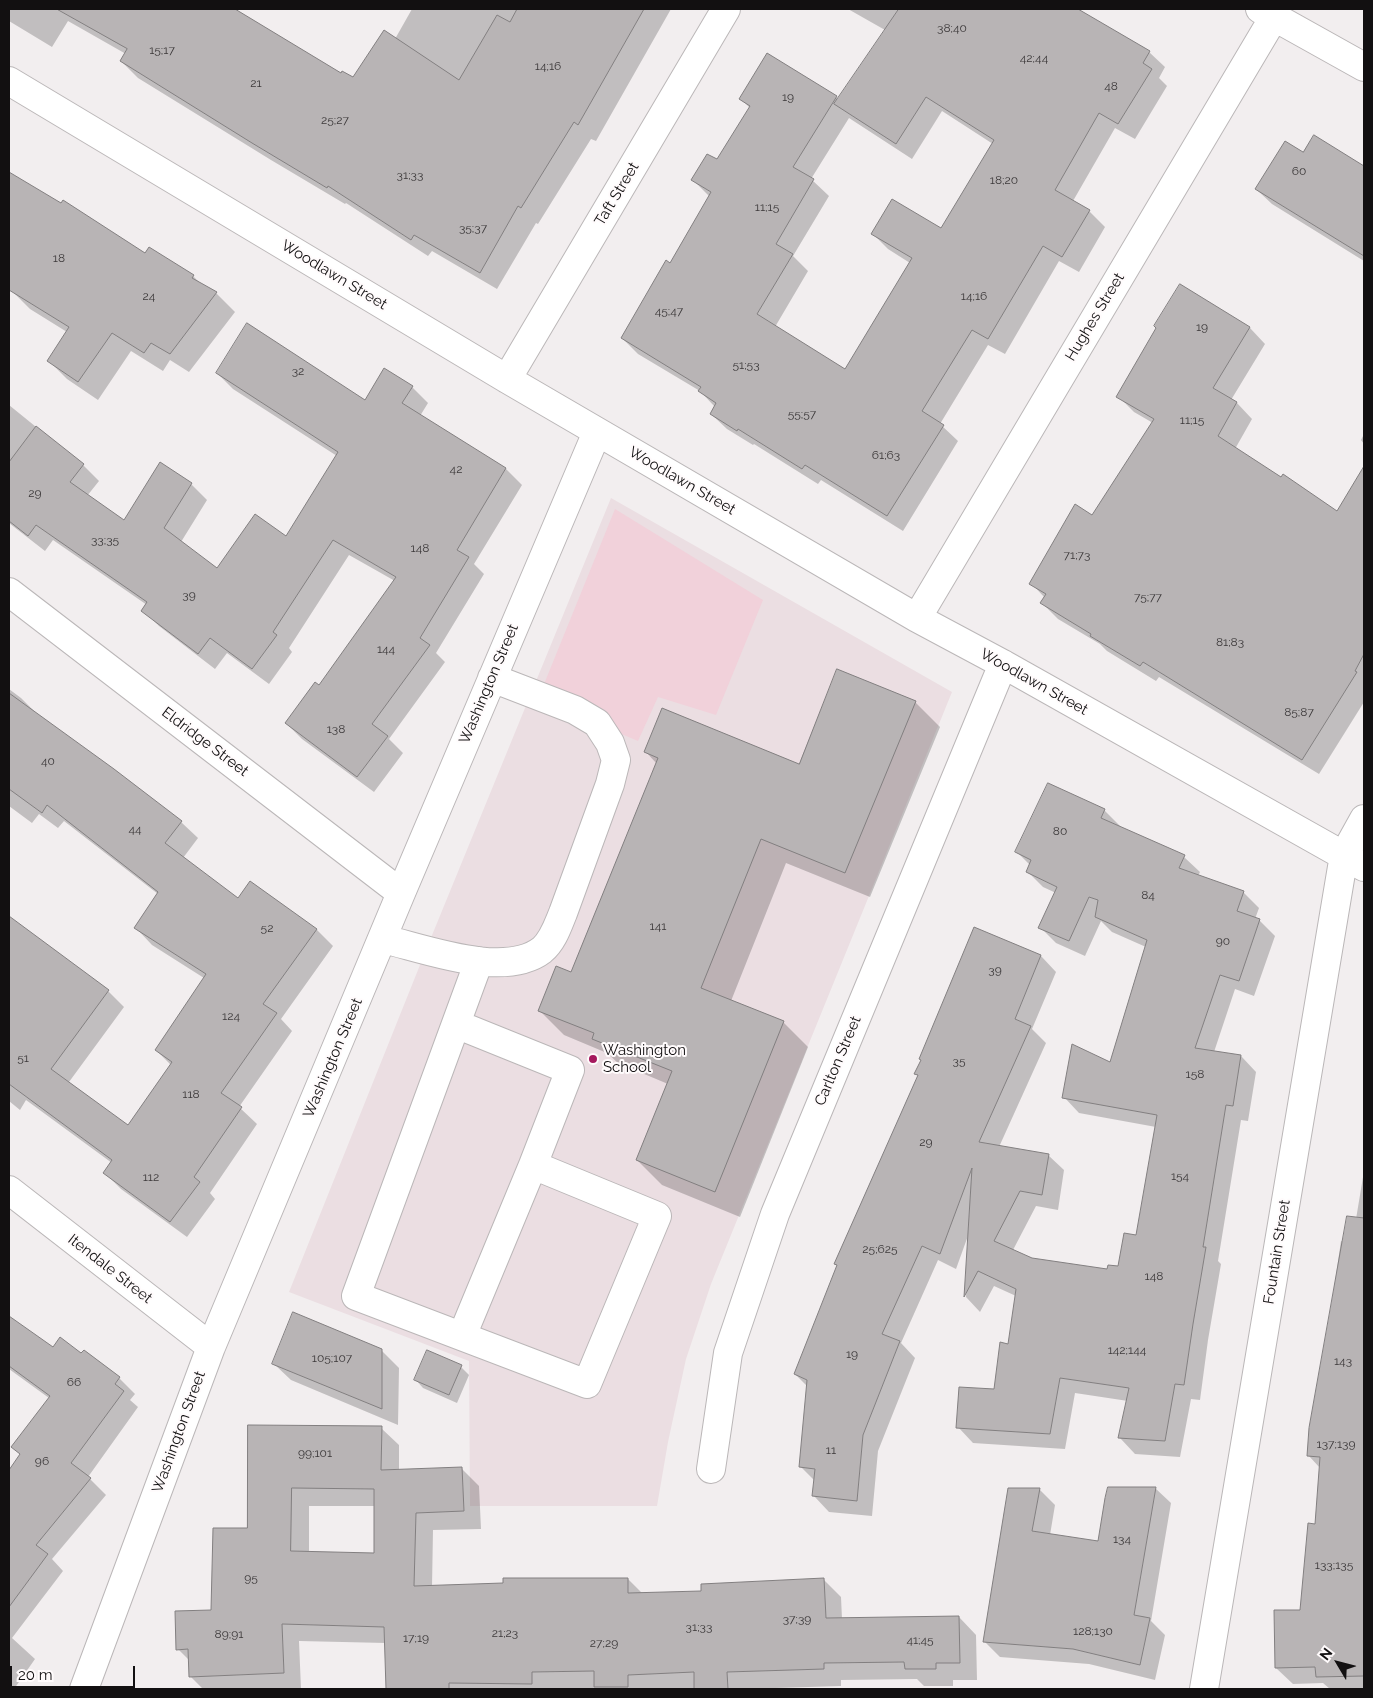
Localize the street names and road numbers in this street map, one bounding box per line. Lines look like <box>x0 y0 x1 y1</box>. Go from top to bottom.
street label: Taft Street <box>591 159 643 229</box>
street label: Woodlawn Street <box>278 236 390 314</box>
street label: Hughes Street <box>1062 270 1128 364</box>
street label: Woodlawn Street <box>625 443 739 519</box>
street label: Washington Street <box>456 621 522 747</box>
street label: Woodlawn Street <box>977 645 1091 719</box>
street label: Eldridge Street <box>158 704 252 780</box>
street label: Washington Street <box>300 995 366 1121</box>
street label: Carlton Street <box>811 1013 865 1109</box>
street label: Fountain Street <box>1260 1199 1294 1305</box>
street label: Itendale Street <box>64 1231 156 1307</box>
street label: Washington Street <box>149 1369 209 1495</box>

